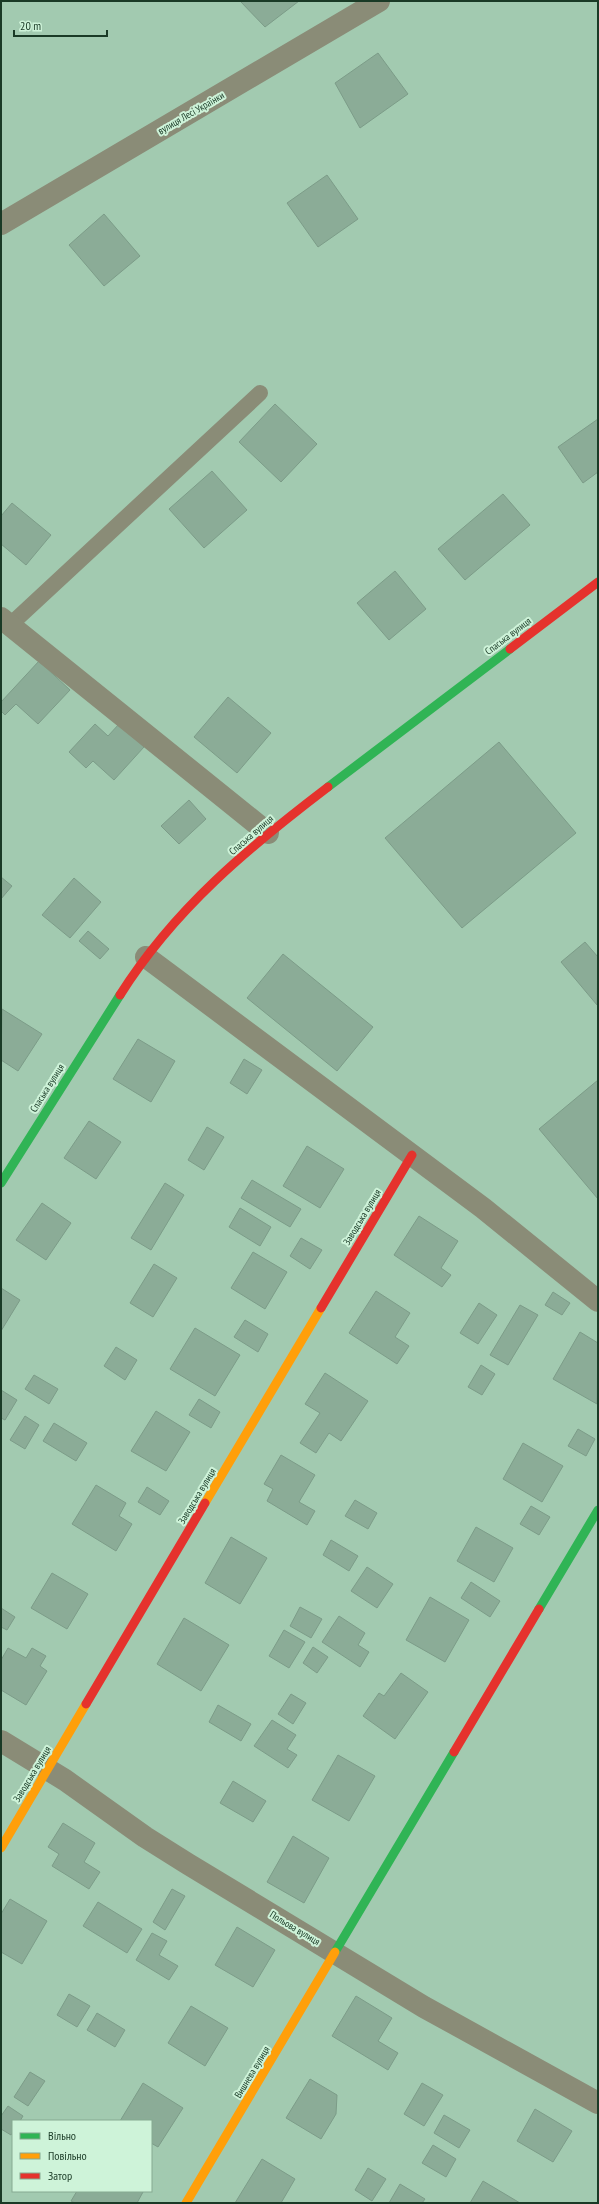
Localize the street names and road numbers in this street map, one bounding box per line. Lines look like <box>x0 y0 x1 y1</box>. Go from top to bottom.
street label: вулиця Лесі Українки <box>156 89 226 137</box>
street label: Спаська вулиця <box>482 614 534 658</box>
street label: Спаська вулиця <box>226 812 276 858</box>
street label: Спаська вулиця <box>27 1061 67 1115</box>
street label: Заводська вулиця <box>340 1187 384 1247</box>
street label: Заводська вулиця <box>175 1466 219 1526</box>
street label: Заводська вулиця <box>10 1744 54 1804</box>
street label: Польова вулиця <box>268 1908 323 1948</box>
street label: Вишнева вулиця <box>231 2044 273 2100</box>

